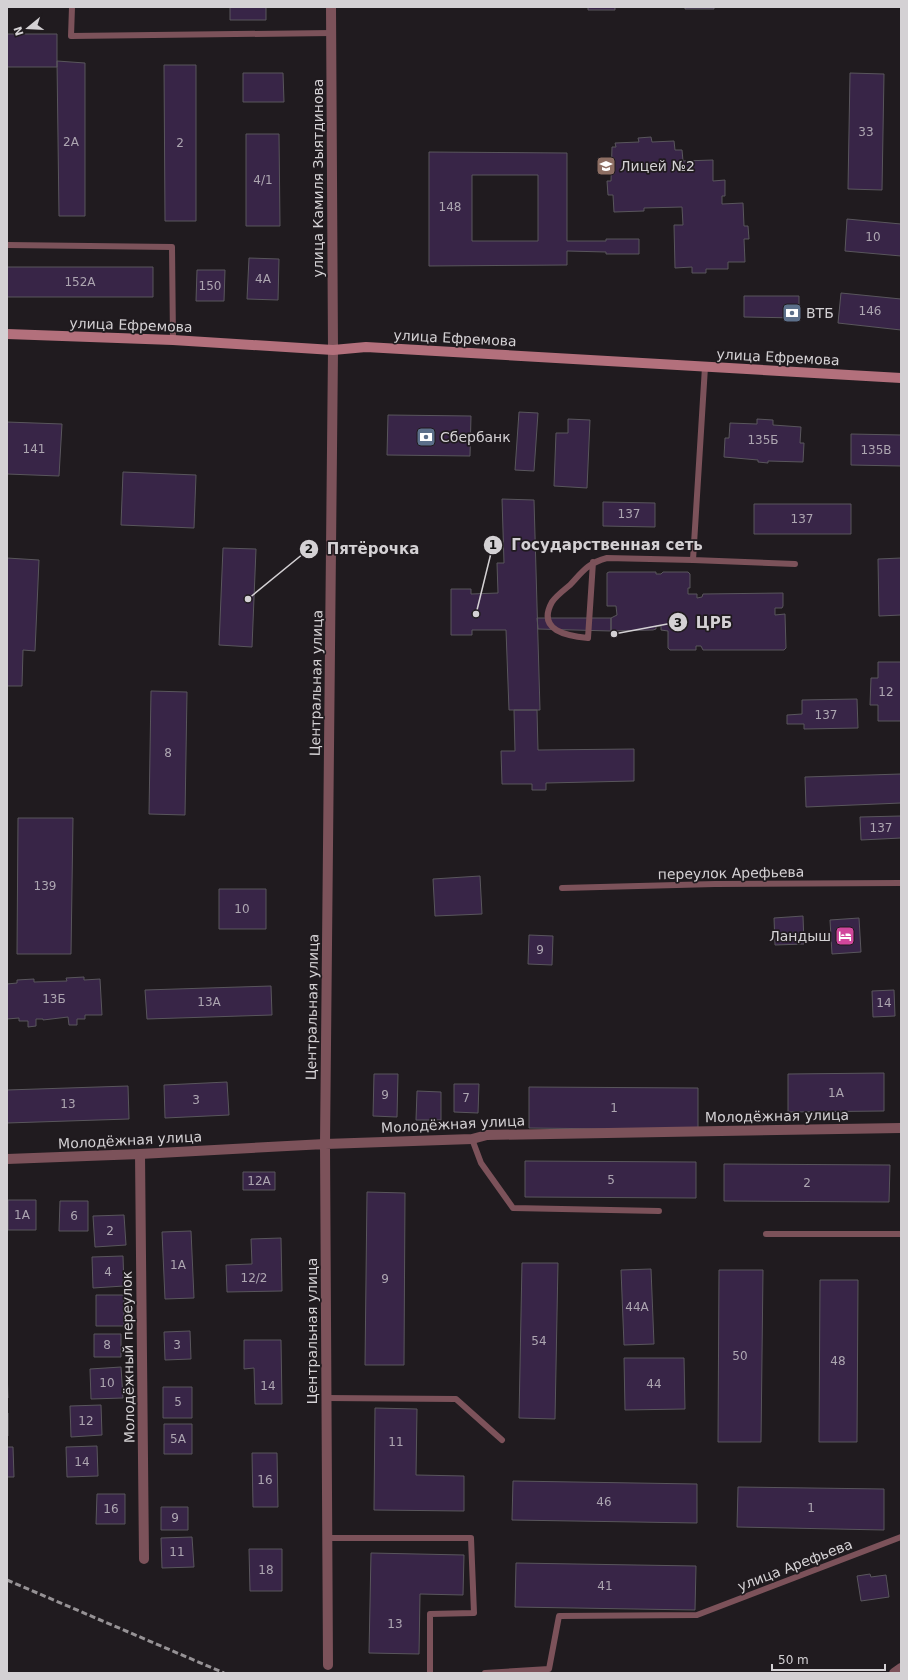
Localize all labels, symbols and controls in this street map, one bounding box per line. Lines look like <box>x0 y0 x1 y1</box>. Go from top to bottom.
north arrow <box>8 8 48 48</box>
text: N <box>11 25 27 37</box>
street label: улица Камиля Зыятдинова <box>310 79 326 277</box>
house number: 33 <box>858 125 874 139</box>
house number: 2А <box>63 135 80 149</box>
house number: 2 <box>176 136 184 150</box>
school or university icon: Лицей №2 <box>595 155 617 177</box>
place label: Лицей №2 <box>620 158 695 174</box>
house number: 4/1 <box>253 173 273 187</box>
house number: 148 <box>439 200 461 214</box>
house number: 10 <box>865 230 881 244</box>
house number: 4А <box>255 272 272 286</box>
house number: 152А <box>64 275 96 289</box>
house number: 150 <box>199 279 221 293</box>
bank icon: ВТБ <box>781 302 803 324</box>
house number: 146 <box>859 304 881 318</box>
place label: ВТБ <box>806 305 834 321</box>
street label: улица Ефремова <box>69 315 193 335</box>
street label: улица Ефремова <box>393 327 517 349</box>
street label: улица Ефремова <box>716 346 840 368</box>
bank icon: Сбербанк <box>415 426 437 448</box>
place label: Сбербанк <box>440 429 511 445</box>
house number: 135Б <box>747 433 779 447</box>
house number: 141 <box>23 442 45 456</box>
house number: 135В <box>860 443 892 457</box>
house number: 137 <box>618 507 640 521</box>
house number: 137 <box>791 512 813 526</box>
callout: Государственная сеть <box>483 532 710 559</box>
callout: Пятёрочка <box>299 535 428 562</box>
text: Государственная сеть <box>511 536 703 554</box>
text: 1 <box>489 538 497 552</box>
text: Пятёрочка <box>327 540 419 558</box>
text: 2 <box>305 542 313 556</box>
callout: ЦРБ <box>668 609 740 636</box>
street label: Центральная улица <box>307 610 325 756</box>
text: ЦРБ <box>696 614 732 632</box>
text: 3 <box>674 616 682 630</box>
house number: 12 <box>878 685 894 699</box>
house number: 137 <box>815 708 837 722</box>
house number: 8 <box>164 746 172 760</box>
house number: 137 <box>870 821 892 835</box>
street label: переулок Арефьева <box>658 864 804 882</box>
house number: 139 <box>34 879 56 893</box>
house number: 10 <box>234 902 250 916</box>
hotel icon: Ландыш <box>834 925 856 947</box>
place label: Ландыш <box>769 928 831 944</box>
street label: Центральная улица <box>303 934 321 1080</box>
house number: 9 <box>536 943 544 957</box>
house number: 13Б <box>42 992 66 1006</box>
house number: 13А <box>197 995 222 1009</box>
house number: 14 <box>876 996 892 1010</box>
house number: 1А <box>828 1086 845 1100</box>
house number: 9 <box>381 1088 389 1102</box>
house number: 7 <box>462 1091 470 1105</box>
house number: 3 <box>192 1093 200 1107</box>
house number: 13 <box>60 1097 76 1111</box>
house number: 1 <box>610 1101 618 1115</box>
street label: Молодёжная улица <box>705 1107 849 1125</box>
street label: Молодёжная улица <box>381 1112 525 1136</box>
street label: Молодёжная улица <box>58 1128 202 1152</box>
house number: 5 <box>607 1173 615 1187</box>
house number: 12А <box>247 1174 272 1188</box>
house number: 2 <box>803 1176 811 1190</box>
house number: 1А <box>14 1208 31 1222</box>
house number: 6 <box>70 1209 78 1223</box>
house number: 2 <box>106 1224 114 1238</box>
house number: 1А <box>170 1258 187 1272</box>
street label: Центральная улица <box>304 1258 320 1404</box>
house number: 4 <box>104 1265 112 1279</box>
street label: Молодёжный переулок <box>118 1271 138 1443</box>
house number: 12/2 <box>241 1271 267 1285</box>
house number: 9 <box>381 1272 389 1286</box>
house number: 44А <box>625 1300 650 1314</box>
house number: 54 <box>531 1334 547 1348</box>
house number: 8 <box>103 1338 111 1352</box>
house number: 3 <box>173 1338 181 1352</box>
house number: 50 <box>732 1349 748 1363</box>
house number: 48 <box>830 1354 846 1368</box>
house number: 10 <box>99 1376 115 1390</box>
house number: 44 <box>646 1377 662 1391</box>
house number: 14 <box>260 1379 276 1393</box>
house number: 5 <box>174 1395 182 1409</box>
house number: 12 <box>78 1414 94 1428</box>
house number: 5А <box>170 1432 187 1446</box>
house number: 11 <box>388 1435 404 1449</box>
house number: 14 <box>74 1455 90 1469</box>
house number: 16 <box>257 1473 273 1487</box>
house number: 46 <box>596 1495 612 1509</box>
house number: 1 <box>807 1501 815 1515</box>
house number: 16 <box>103 1502 119 1516</box>
house number: 9 <box>171 1511 179 1525</box>
street label: улица Арефьева <box>735 1536 855 1594</box>
house number: 11 <box>169 1545 185 1559</box>
house number: 18 <box>258 1563 274 1577</box>
house number: 41 <box>597 1579 613 1593</box>
house number: 13 <box>387 1617 403 1631</box>
scale bar <box>772 1646 885 1672</box>
text: 50 m <box>778 1653 809 1667</box>

